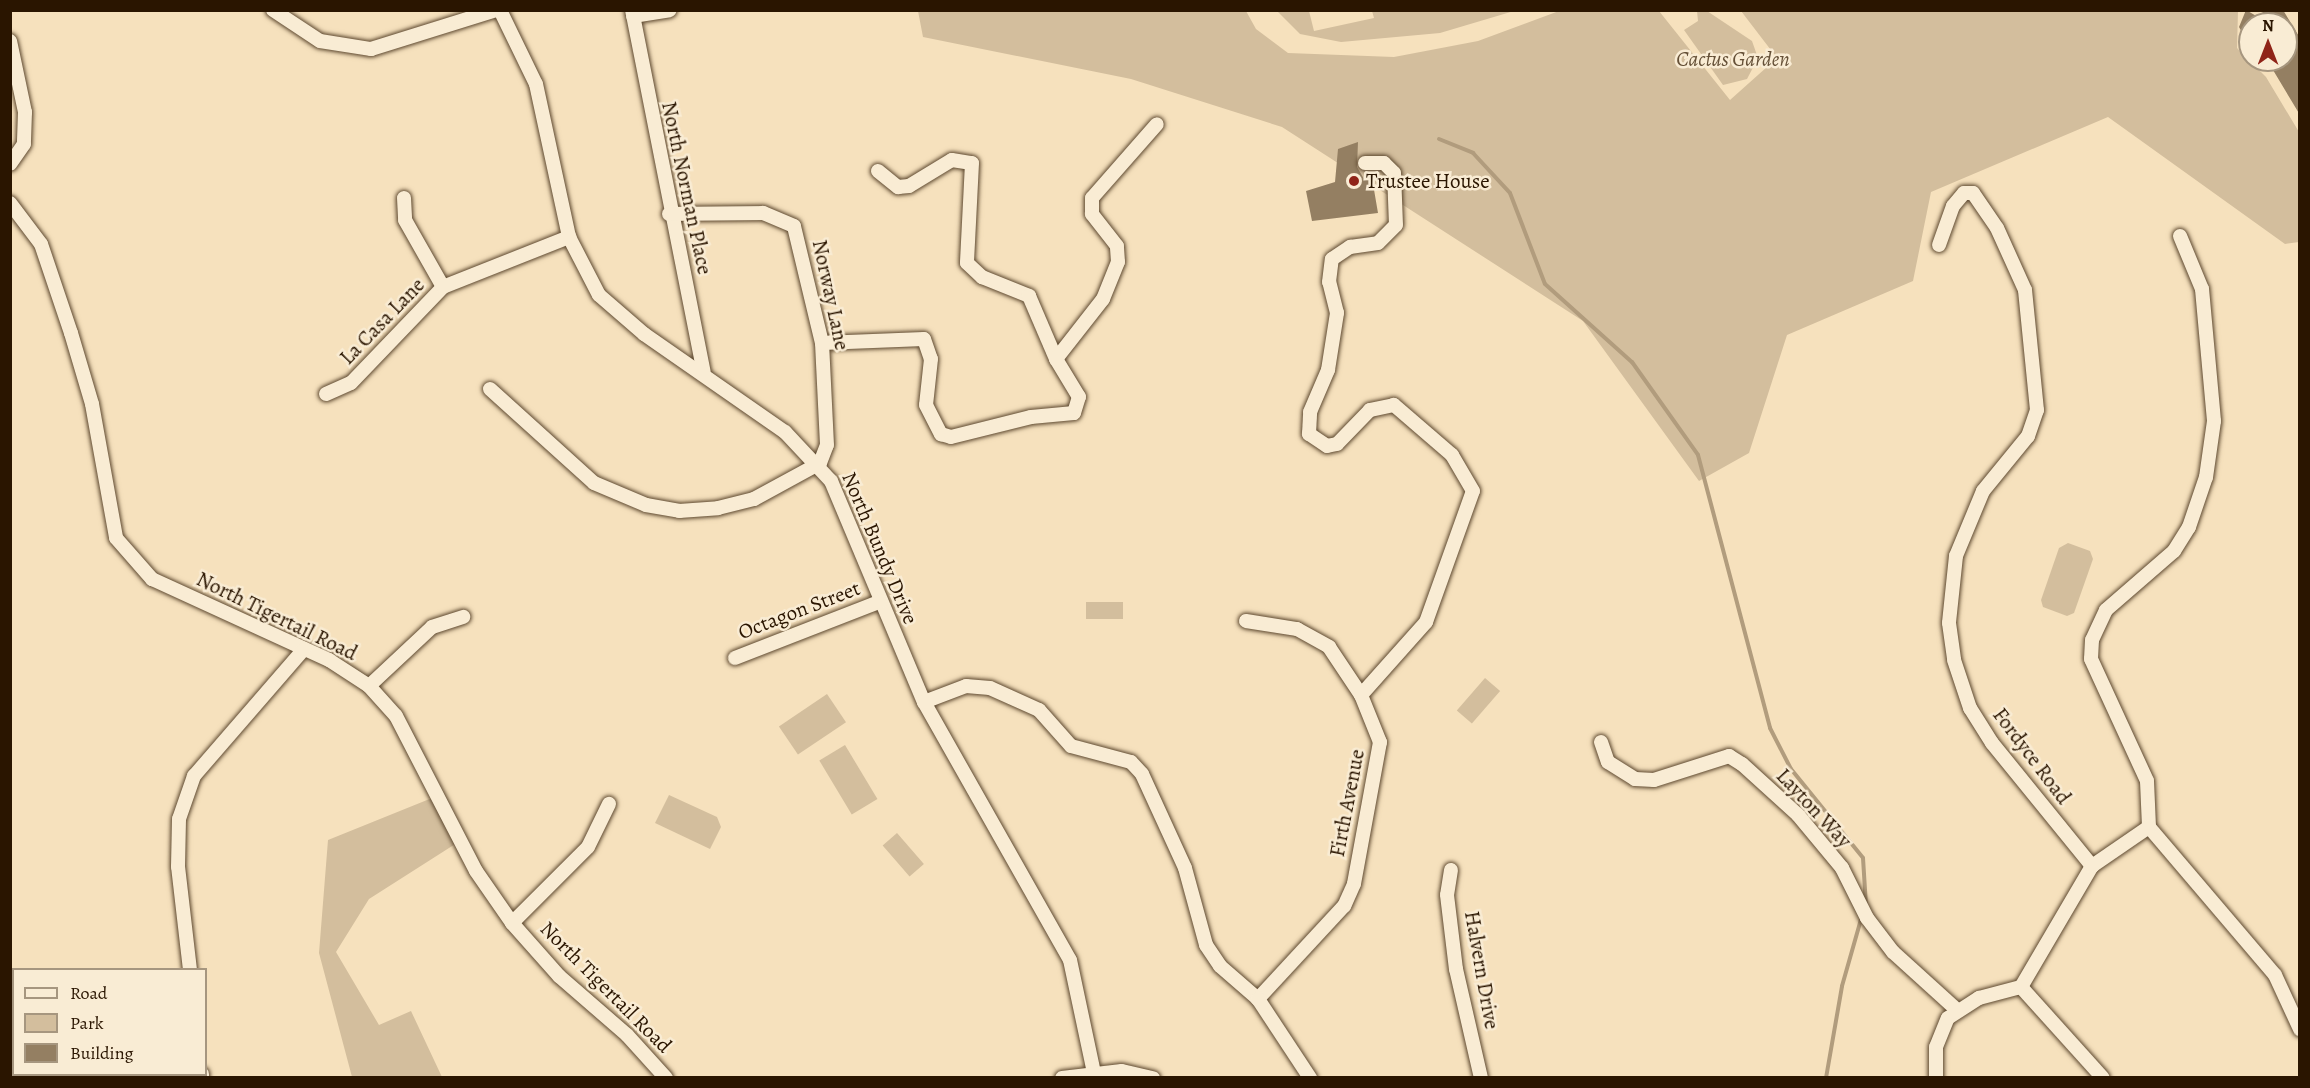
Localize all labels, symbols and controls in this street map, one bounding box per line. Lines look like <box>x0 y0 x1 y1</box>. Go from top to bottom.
north arrow <box>2238 12 2298 72</box>
text: N <box>2262 15 2274 37</box>
park label: Cactus Garden <box>1676 46 1790 72</box>
street label: North Norman Place <box>656 99 718 277</box>
place label: Trustee House <box>1366 168 1490 194</box>
marker: Trustee House <box>1347 174 1361 188</box>
street label: Norway Lane <box>807 237 855 353</box>
street label: La Casa Lane <box>334 272 430 370</box>
street label: North Bundy Drive <box>837 468 923 628</box>
street label: North Tigertail Road <box>192 566 362 666</box>
street label: Octagon Street <box>735 575 863 645</box>
street label: Fordyce Road <box>1988 703 2076 809</box>
street label: Firth Avenue <box>1324 747 1370 859</box>
street label: Layton Way <box>1771 763 1857 853</box>
street label: Halvern Drive <box>1459 909 1505 1031</box>
street label: North Tigertail Road <box>535 916 677 1058</box>
legend <box>12 968 207 1076</box>
text: Road <box>70 981 107 1005</box>
text: Park <box>70 1011 104 1035</box>
text: Building <box>70 1041 134 1065</box>

